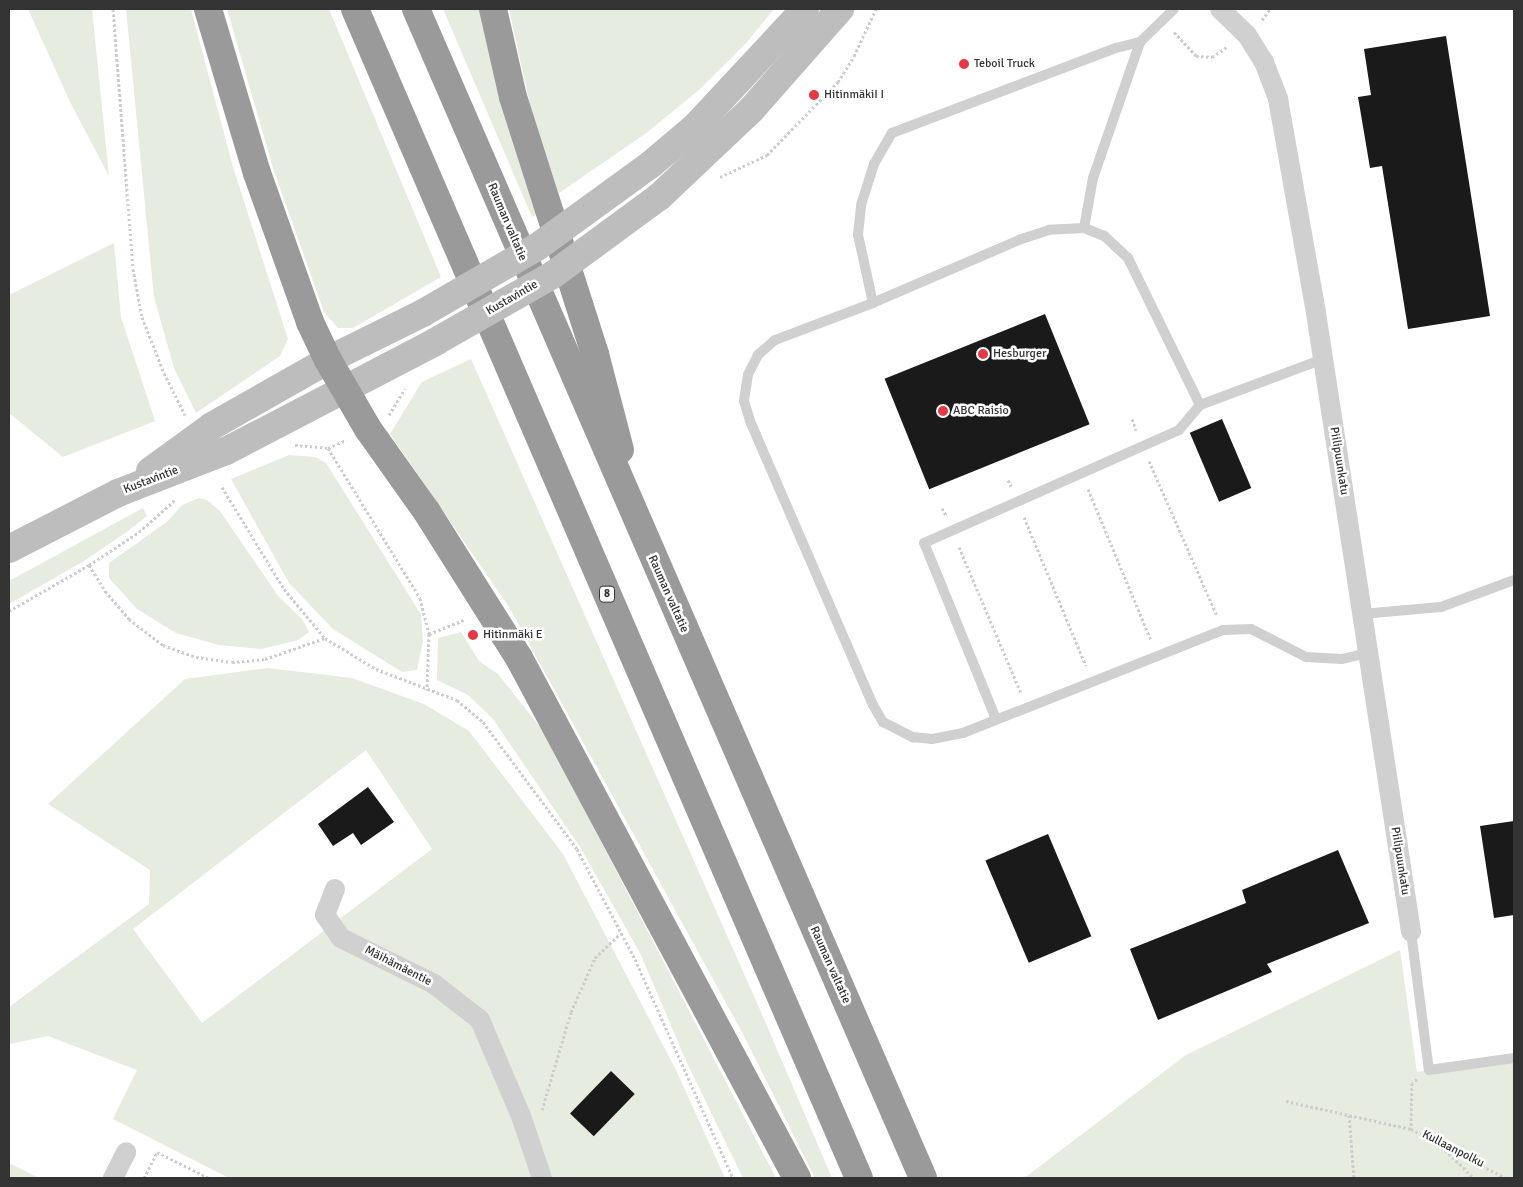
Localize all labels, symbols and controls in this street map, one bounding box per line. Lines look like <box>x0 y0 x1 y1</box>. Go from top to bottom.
place label: Teboil Truck <box>974 57 1035 71</box>
marker: Teboil Truck <box>958 58 970 70</box>
place label: HitinmäkiI I <box>824 88 884 102</box>
marker: HitinmäkiI I <box>808 89 820 101</box>
street label: Rauman valtatie <box>484 181 530 263</box>
street label: Kustavintie <box>484 277 540 319</box>
place label: Hesburger <box>993 347 1046 361</box>
marker: Hesburger <box>977 348 989 360</box>
place label: ABC Raisio <box>953 404 1009 418</box>
marker: ABC Raisio <box>937 405 949 417</box>
street label: Piilipuunkatu <box>1327 426 1351 496</box>
street label: Kustavintie <box>122 463 180 497</box>
street label: Rauman valtatie <box>645 553 691 635</box>
road number: 8 <box>598 586 616 602</box>
place label: Hitinmäki E <box>483 628 543 642</box>
marker: Hitinmäki E <box>467 629 479 641</box>
street label: Piilipuunkatu <box>1388 826 1412 896</box>
street label: Rauman valtatie <box>807 924 853 1006</box>
street label: Mäihämäentie <box>362 943 434 989</box>
street label: Kullaanpolku <box>1420 1127 1486 1171</box>

